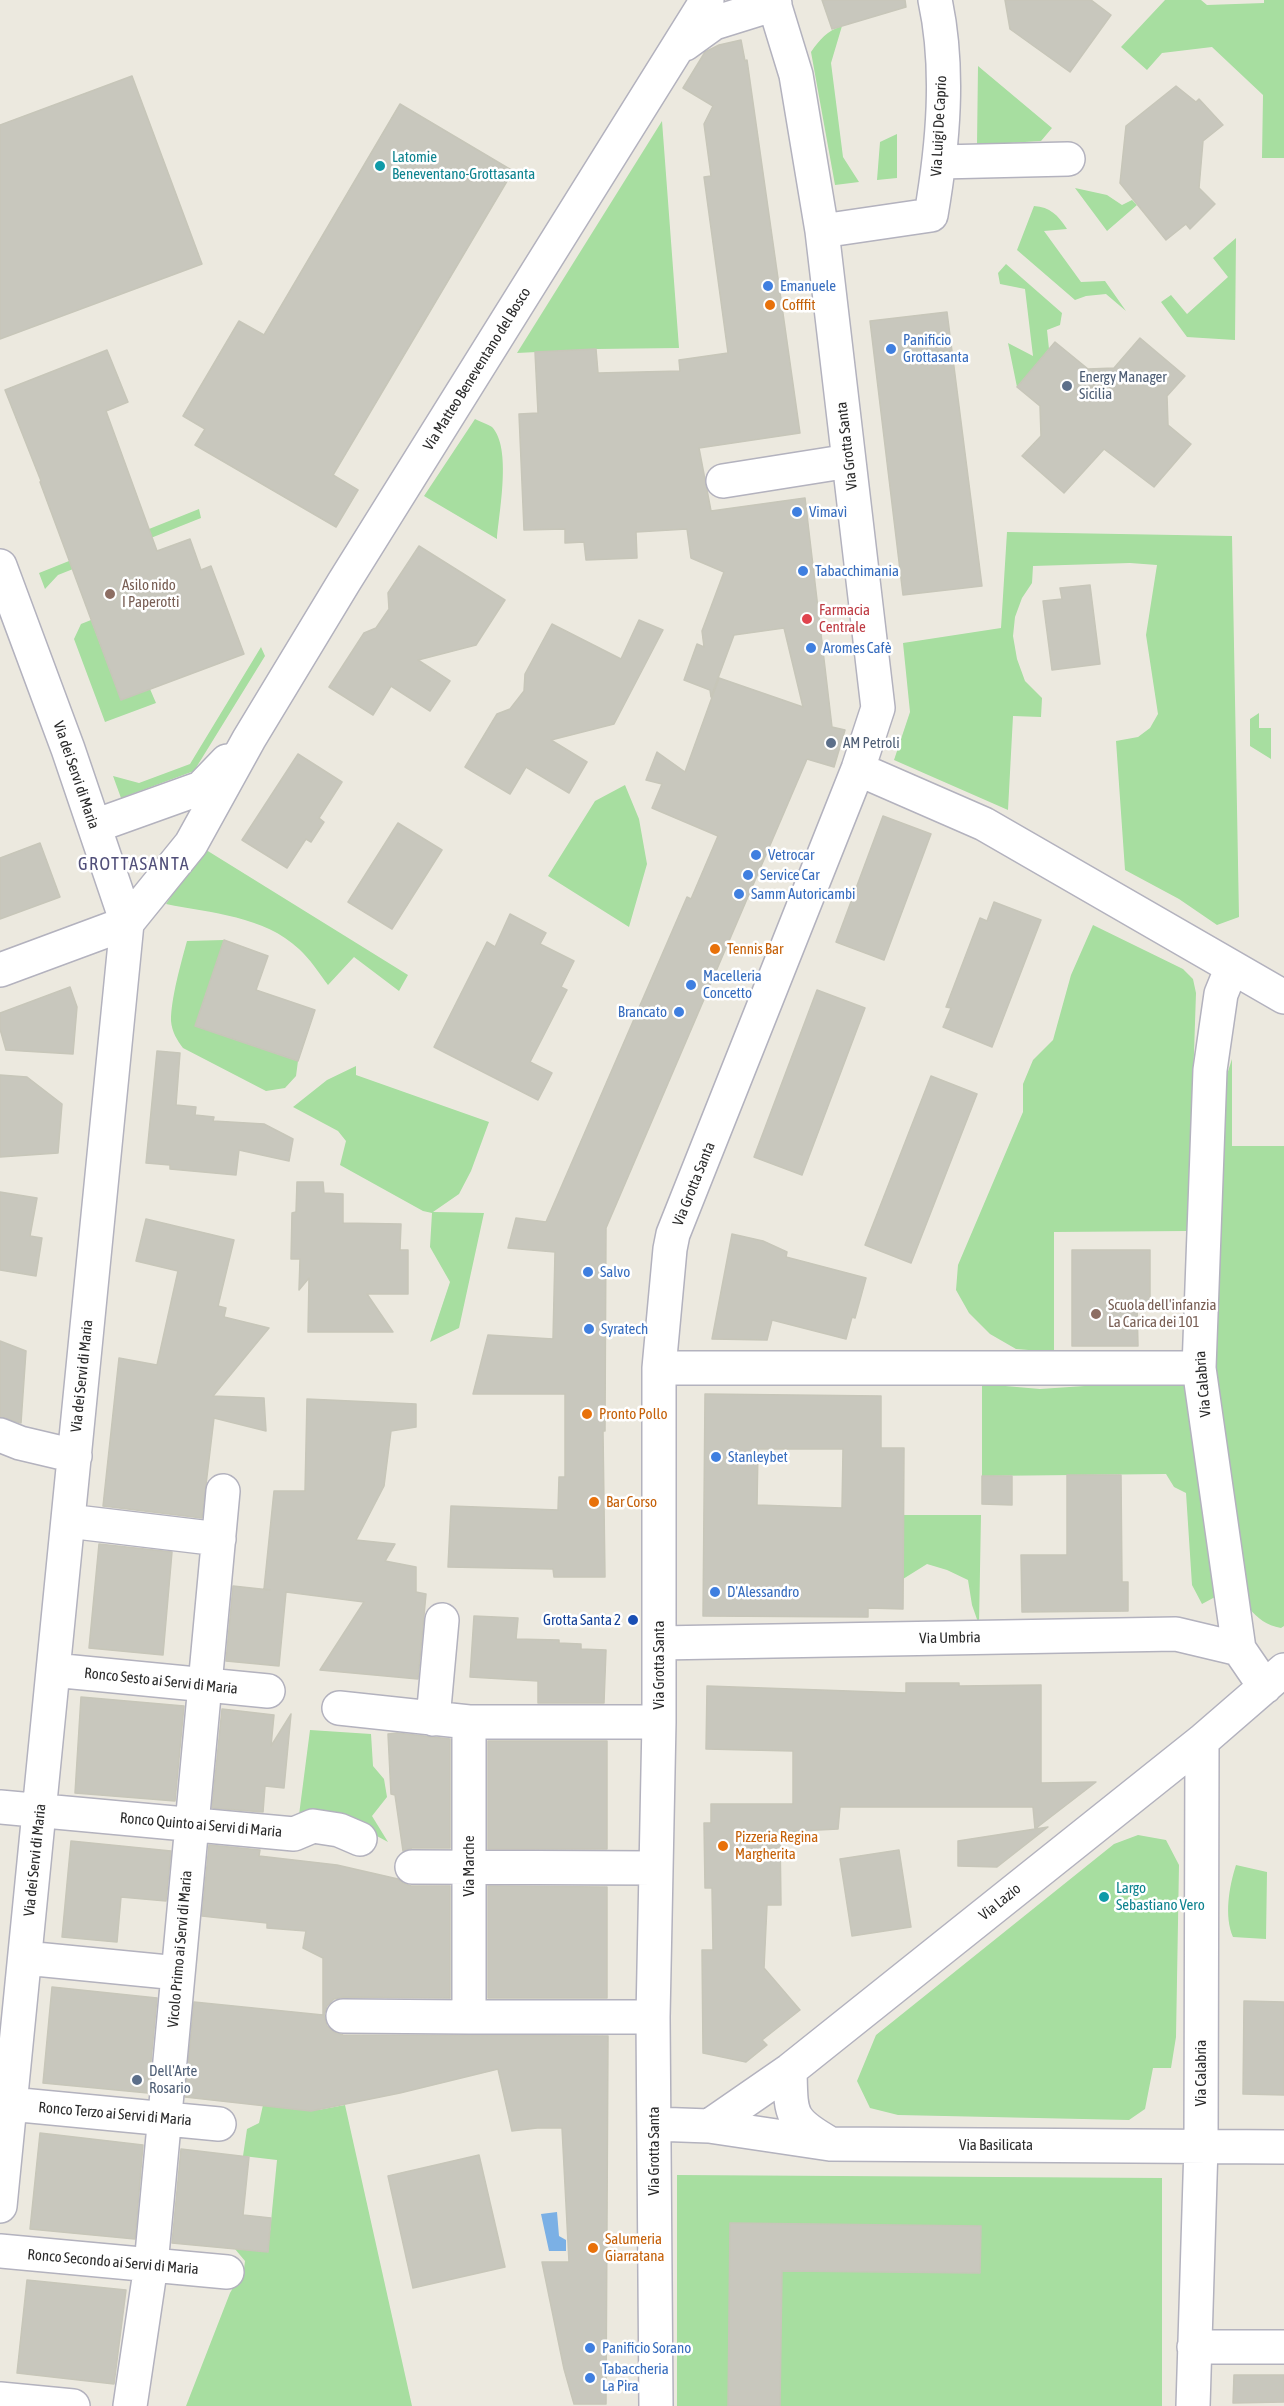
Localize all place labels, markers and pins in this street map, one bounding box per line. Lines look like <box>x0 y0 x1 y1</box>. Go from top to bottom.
place label: Latomie Beneventano-Grottasanta <box>392 148 535 183</box>
marker: Latomie Beneventano-Grottasanta <box>373 159 387 173</box>
place label: Emanuele <box>780 277 836 295</box>
marker: Emanuele <box>761 279 775 293</box>
place label: Cofffit <box>782 296 816 314</box>
marker: Cofffit <box>763 298 777 312</box>
place label: Panificio Grottasanta <box>903 331 969 366</box>
marker: Panificio Grottasanta <box>884 342 898 356</box>
place label: Energy Manager Sicilia <box>1079 368 1167 403</box>
marker: Energy Manager Sicilia <box>1060 379 1074 393</box>
place label: Vimavì <box>809 503 847 521</box>
marker: Vimavì <box>790 505 804 519</box>
place label: Tabacchimania <box>815 562 899 580</box>
marker: Tabacchimania <box>796 564 810 578</box>
place label: Asilo nido I Paperotti <box>122 576 179 611</box>
marker: Asilo nido I Paperotti <box>103 587 117 601</box>
place label: Farmacia Centrale <box>819 601 870 636</box>
marker: Farmacia Centrale <box>800 612 814 626</box>
place label: Aromes Cafè <box>823 639 891 657</box>
marker: Aromes Cafè <box>804 641 818 655</box>
place label: AM Petroli <box>843 734 900 752</box>
marker: AM Petroli <box>824 736 838 750</box>
place label: Vetrocar <box>768 846 814 864</box>
marker: Vetrocar <box>749 848 763 862</box>
place label: Service Car <box>760 866 820 884</box>
marker: Service Car <box>741 868 755 882</box>
place label: Samm Autoricambi <box>751 885 856 903</box>
marker: Samm Autoricambi <box>732 887 746 901</box>
place label: Tennis Bar <box>727 940 783 958</box>
marker: Tennis Bar <box>708 942 722 956</box>
place label: Macelleria Concetto <box>703 967 762 1002</box>
marker: Macelleria Concetto <box>684 978 698 992</box>
place label: Brancato <box>618 1003 667 1021</box>
marker: Brancato <box>672 1005 686 1019</box>
place label: Salvo <box>600 1263 630 1281</box>
marker: Salvo <box>581 1265 595 1279</box>
place label: Scuola dell'infanzia La Carica dei 101 <box>1108 1296 1216 1331</box>
marker: Scuola dell'infanzia La Carica dei 101 <box>1089 1307 1103 1321</box>
place label: Syratech <box>601 1320 648 1338</box>
marker: Syratech <box>582 1322 596 1336</box>
place label: Pronto Pollo <box>599 1405 667 1423</box>
marker: Pronto Pollo <box>580 1407 594 1421</box>
place label: Stanleybet <box>728 1448 788 1466</box>
marker: Stanleybet <box>709 1450 723 1464</box>
place label: Bar Corso <box>606 1493 657 1511</box>
marker: Bar Corso <box>587 1495 601 1509</box>
place label: D'Alessandro <box>727 1583 799 1601</box>
marker: D'Alessandro <box>708 1585 722 1599</box>
place label: Grotta Santa 2 <box>543 1611 621 1629</box>
marker: Grotta Santa 2 <box>626 1613 640 1627</box>
place label: Pizzeria Regina Margherita <box>735 1828 818 1863</box>
marker: Pizzeria Regina Margherita <box>716 1839 730 1853</box>
place label: Largo Sebastiano Vero <box>1116 1879 1205 1914</box>
marker: Largo Sebastiano Vero <box>1097 1890 1111 1904</box>
place label: Dell'Arte Rosario <box>149 2062 197 2097</box>
marker: Dell'Arte Rosario <box>130 2073 144 2087</box>
place label: Salumeria Giarratana <box>605 2230 664 2265</box>
marker: Salumeria Giarratana <box>586 2241 600 2255</box>
place label: Panificio Sorano <box>602 2339 691 2357</box>
marker: Panificio Sorano <box>583 2341 597 2355</box>
place label: Tabaccheria La Pira <box>602 2360 669 2395</box>
marker: Tabaccheria La Pira <box>583 2371 597 2385</box>

